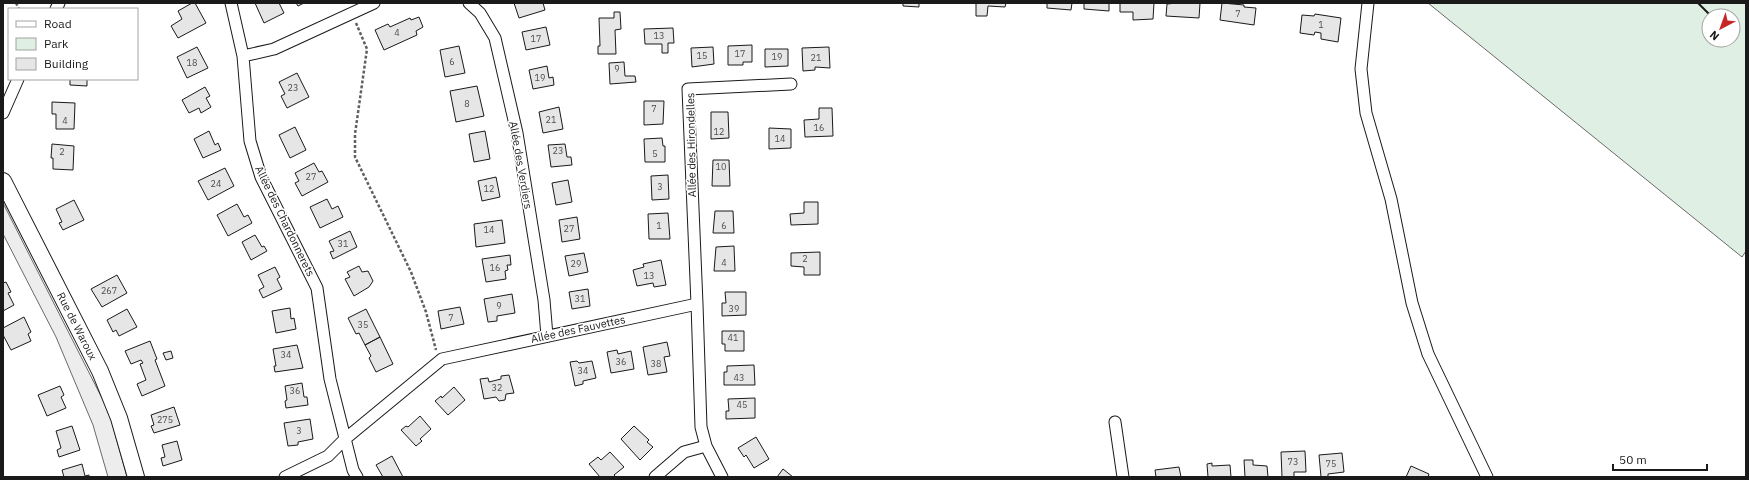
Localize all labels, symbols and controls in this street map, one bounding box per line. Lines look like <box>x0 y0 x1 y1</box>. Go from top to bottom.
legend <box>8 8 138 80</box>
house number: 7 <box>1235 8 1241 19</box>
north arrow <box>1701 8 1741 48</box>
text: Road <box>44 16 72 31</box>
house number: 1 <box>1318 19 1324 30</box>
house number: 4 <box>394 27 400 38</box>
text: N <box>1707 28 1722 43</box>
house number: 13 <box>654 30 664 41</box>
house number: 17 <box>531 33 541 44</box>
text: Park <box>44 36 69 51</box>
house number: 17 <box>735 48 745 59</box>
house number: 15 <box>697 50 707 61</box>
house number: 19 <box>772 51 782 62</box>
house number: 21 <box>811 52 821 63</box>
text: Building <box>44 56 89 71</box>
house number: 6 <box>449 56 455 67</box>
house number: 18 <box>187 57 197 68</box>
house number: 9 <box>614 63 620 74</box>
house number: 19 <box>535 72 545 83</box>
house number: 23 <box>288 82 298 93</box>
street label: Allée des Hirondelles <box>683 93 699 197</box>
house number: 8 <box>464 98 470 109</box>
house number: 7 <box>651 103 657 114</box>
house number: 21 <box>546 114 556 125</box>
house number: 4 <box>62 115 68 126</box>
street label: Allée des Verdiers <box>506 120 536 210</box>
house number: 16 <box>814 122 824 133</box>
house number: 12 <box>714 126 724 137</box>
house number: 14 <box>775 133 785 144</box>
house number: 23 <box>553 145 563 156</box>
house number: 2 <box>59 146 65 157</box>
house number: 5 <box>652 148 658 159</box>
house number: 10 <box>716 161 726 172</box>
street label: Allée des Chardonnerets <box>252 163 318 279</box>
house number: 27 <box>306 171 316 182</box>
house number: 24 <box>211 178 221 189</box>
house number: 3 <box>657 181 663 192</box>
house number: 12 <box>484 183 494 194</box>
house number: 1 <box>656 220 662 231</box>
house number: 6 <box>721 220 727 231</box>
house number: 27 <box>564 223 574 234</box>
house number: 14 <box>484 224 494 235</box>
house number: 31 <box>338 238 348 249</box>
house number: 2 <box>802 253 808 264</box>
house number: 4 <box>721 257 727 268</box>
house number: 29 <box>571 258 581 269</box>
house number: 16 <box>490 262 500 273</box>
house number: 13 <box>644 270 654 281</box>
house number: 267 <box>101 285 117 296</box>
street label: Rue de Waroux <box>54 290 100 363</box>
house number: 31 <box>575 293 585 304</box>
house number: 9 <box>496 300 502 311</box>
house number: 39 <box>729 303 739 314</box>
house number: 7 <box>448 312 454 323</box>
street label: Allée des Fauvettes <box>529 312 627 346</box>
house number: 35 <box>358 319 368 330</box>
house number: 41 <box>728 332 738 343</box>
house number: 34 <box>281 349 291 360</box>
house number: 36 <box>616 356 626 367</box>
house number: 38 <box>651 358 661 369</box>
house number: 34 <box>578 365 588 376</box>
house number: 43 <box>734 372 744 383</box>
house number: 32 <box>492 382 502 393</box>
house number: 36 <box>290 385 300 396</box>
house number: 45 <box>737 399 747 410</box>
house number: 275 <box>157 414 173 425</box>
house number: 3 <box>296 425 302 436</box>
scale bar <box>1613 446 1707 472</box>
text: 50 m <box>1619 452 1647 467</box>
house number: 73 <box>1288 456 1298 467</box>
house number: 75 <box>1326 458 1336 469</box>

